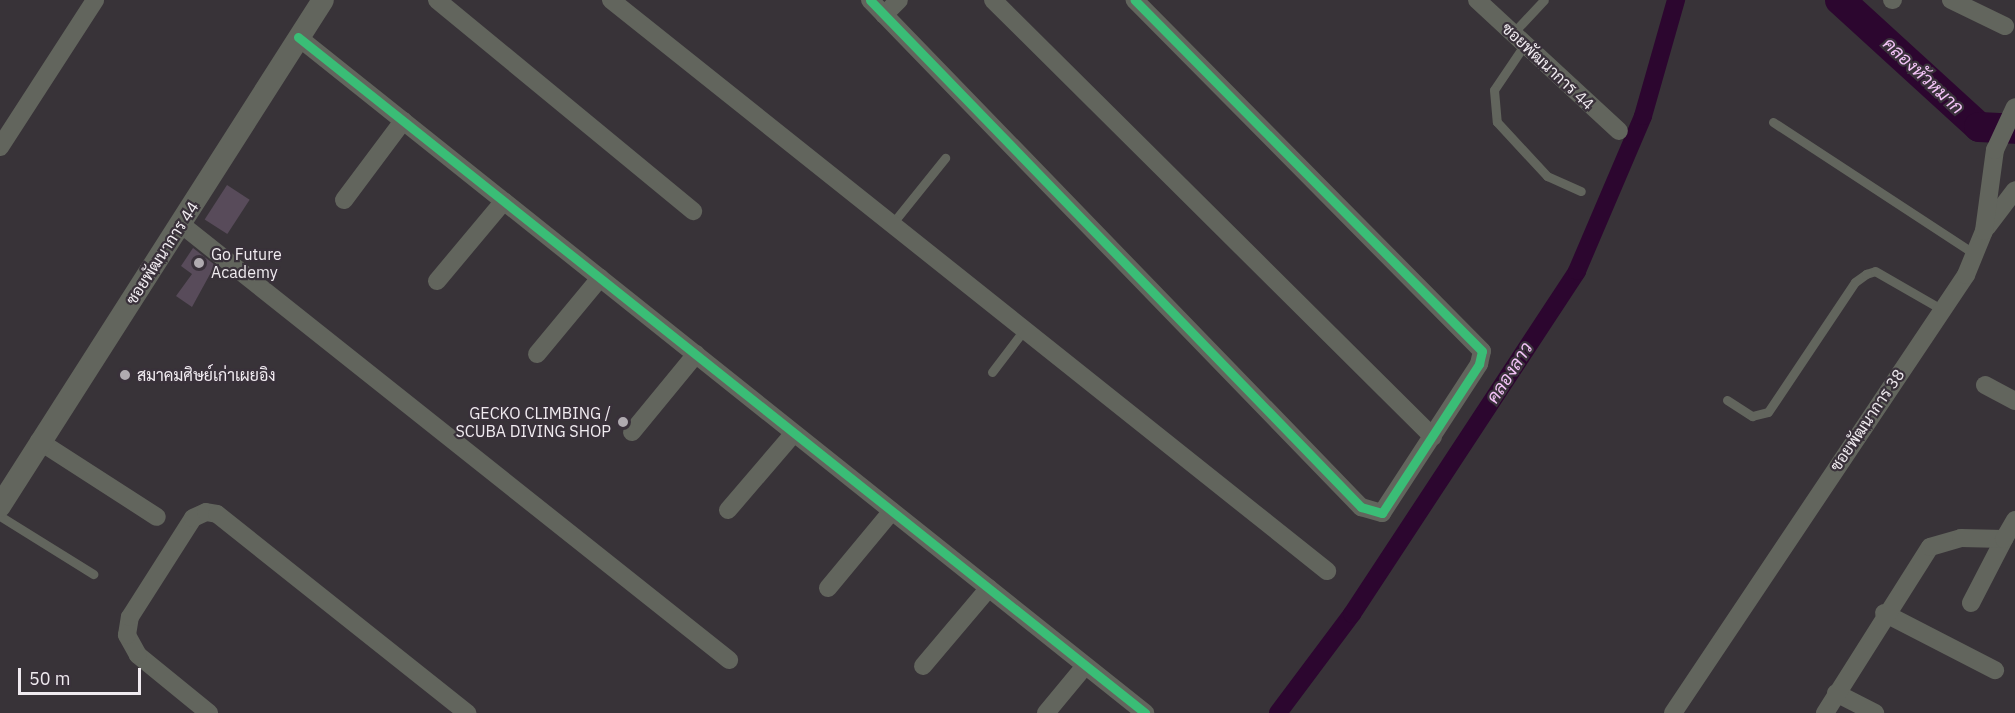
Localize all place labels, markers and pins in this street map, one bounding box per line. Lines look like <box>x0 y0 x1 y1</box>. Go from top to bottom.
place label: Go Future Academy <box>211 244 282 282</box>
marker: Go Future Academy <box>192 256 206 270</box>
place label: สมาคมศิษย์เก่าเผยอิง <box>137 365 276 385</box>
marker: สมาคมศิษย์เก่าเผยอิง <box>118 368 132 382</box>
place label: GECKO CLIMBING / SCUBA DIVING SHOP <box>455 403 611 441</box>
marker: GECKO CLIMBING / SCUBA DIVING SHOP <box>616 415 630 429</box>

